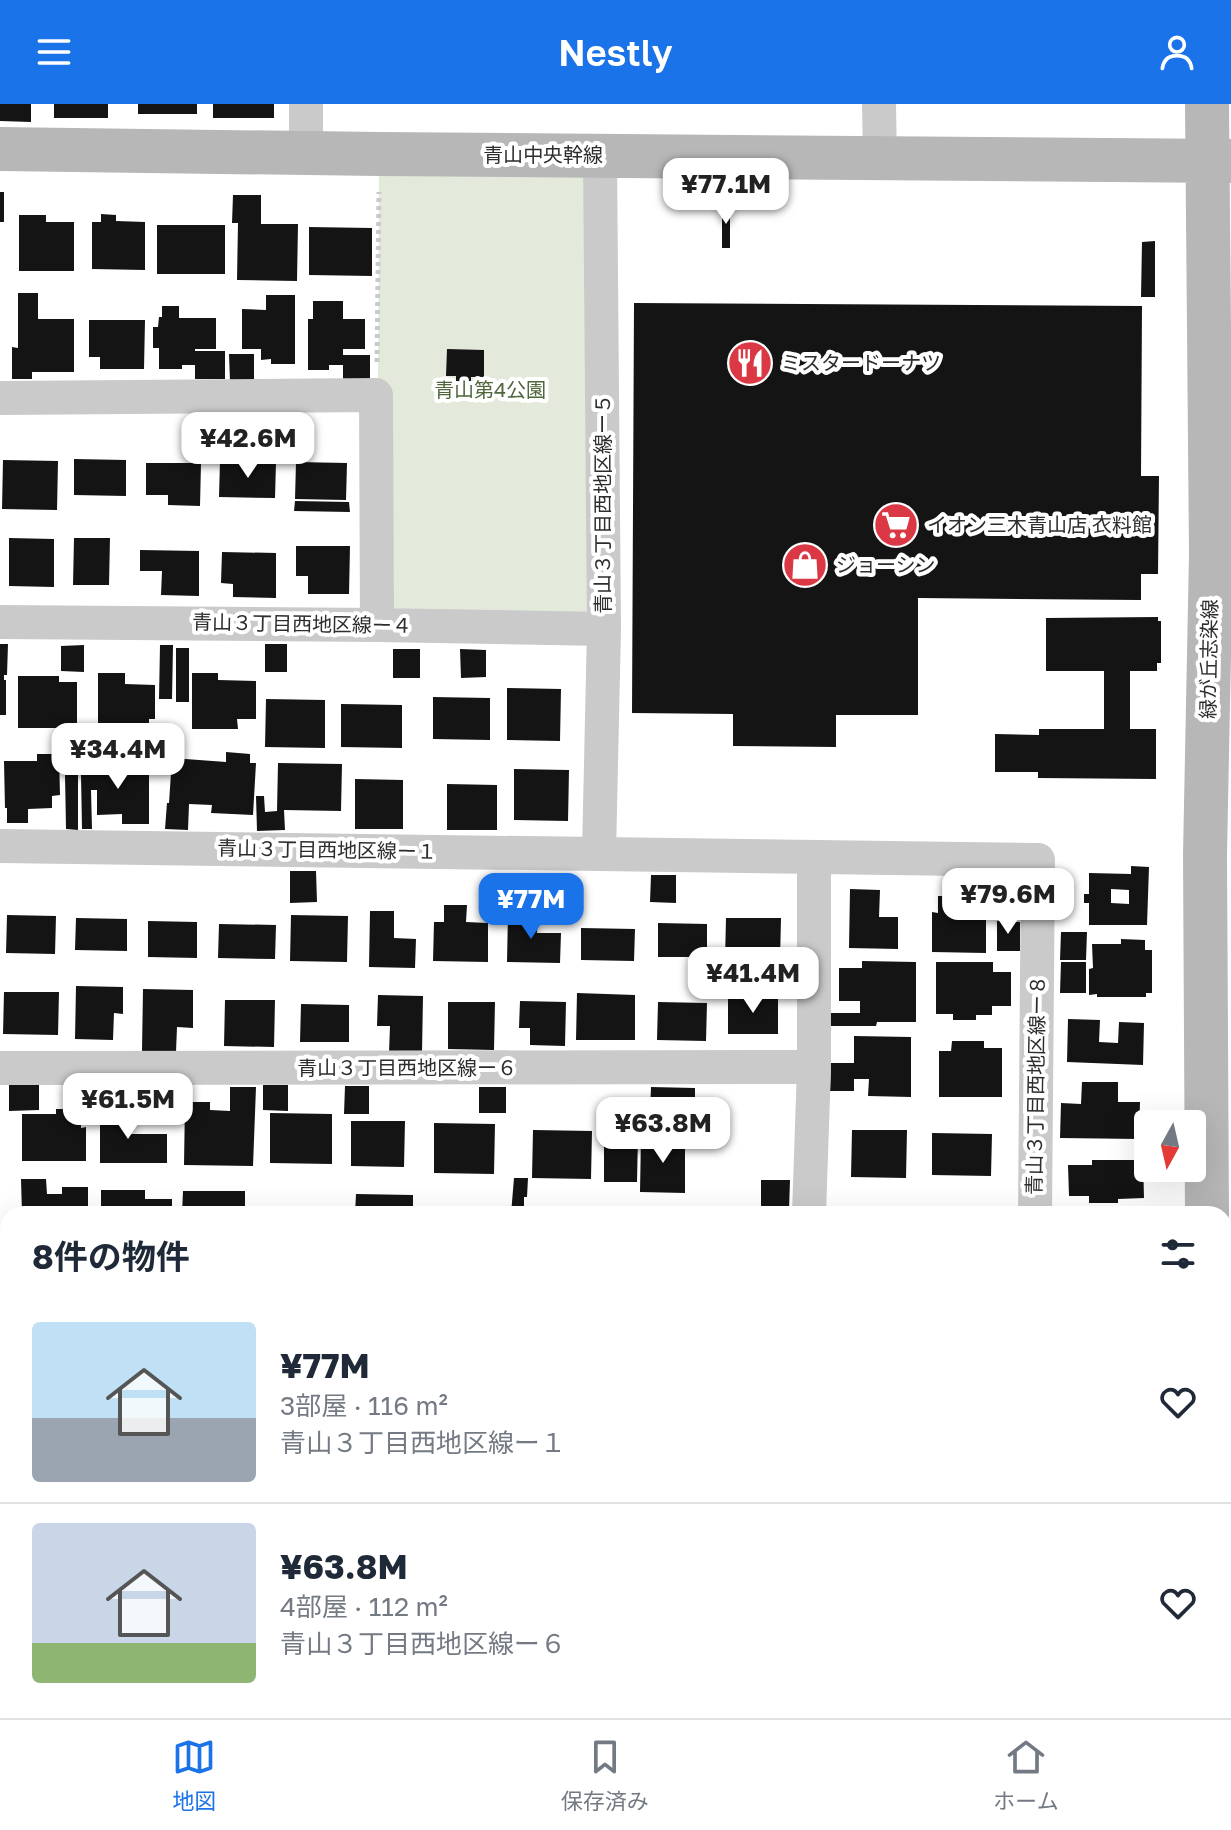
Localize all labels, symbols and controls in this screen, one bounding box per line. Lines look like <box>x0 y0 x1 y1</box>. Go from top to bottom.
icon: menu <box>32 30 76 74</box>
icon: person <box>1155 30 1199 74</box>
text: Nestly <box>558 31 673 74</box>
street label: 青山中央幹線 <box>483 142 603 166</box>
pin: ¥77.1M <box>661 158 791 226</box>
text: ¥77.1M <box>681 168 771 199</box>
restaurant icon: ミスタードーナツ <box>726 339 774 387</box>
place label: ミスタードーナツ <box>781 350 941 374</box>
park label: 青山第4公園 <box>434 377 546 401</box>
street label: 青山３丁目西地区線ー５ <box>590 394 614 614</box>
pin: ¥42.6M <box>183 412 313 480</box>
text: ¥42.6M <box>199 422 297 453</box>
supermarket icon: イオン三木青山店 衣料館 <box>872 501 920 549</box>
place label: イオン三木青山店 衣料館 <box>927 512 1152 536</box>
shop icon: ジョーシン <box>781 541 829 589</box>
place label: ジョーシン <box>836 552 936 576</box>
street label: 緑が丘志染線 <box>1195 599 1221 719</box>
street label: 青山３丁目西地区線ー４ <box>192 609 412 637</box>
pin: ¥34.4M <box>53 723 183 791</box>
text: ¥34.4M <box>70 733 166 764</box>
street label: 青山３丁目西地区線ー１ <box>217 835 437 863</box>
pin: ¥79.6M <box>943 868 1073 936</box>
pin: ¥77M <box>484 873 578 941</box>
text: ¥79.6M <box>960 878 1056 909</box>
text: ¥77M <box>497 883 565 914</box>
pin: ¥41.4M <box>688 947 818 1015</box>
text: ¥41.4M <box>706 957 800 988</box>
street label: 青山３丁目西地区線ー８ <box>1021 975 1049 1195</box>
street label: 青山３丁目西地区線ー６ <box>297 1055 517 1079</box>
pin: ¥61.5M <box>63 1073 193 1141</box>
text: ¥61.5M <box>81 1083 175 1114</box>
pin: ¥63.8M <box>598 1097 728 1165</box>
text: ¥63.8M <box>614 1107 712 1138</box>
north arrow <box>1134 1110 1206 1182</box>
map controls <box>1134 1110 1206 1182</box>
icon: filters <box>1156 1232 1200 1276</box>
text: 8件の物件 <box>32 1236 190 1276</box>
text: ¥77M <box>280 1345 370 1385</box>
icon: home <box>96 1354 192 1450</box>
icon: heart <box>1156 1380 1200 1424</box>
text: 3部屋 · 116 m² <box>280 1390 448 1421</box>
text: 青山３丁目西地区線ー１ <box>280 1427 566 1458</box>
text: ¥63.8M <box>280 1546 408 1586</box>
icon: home <box>96 1555 192 1651</box>
icon: heart <box>1156 1581 1200 1625</box>
text: 4部屋 · 112 m² <box>280 1591 448 1622</box>
text: 青山３丁目西地区線ー６ <box>280 1628 566 1659</box>
tab: 地図 <box>172 1735 216 1815</box>
tab: 保存済み <box>561 1735 649 1815</box>
tab: ホーム <box>993 1735 1059 1815</box>

